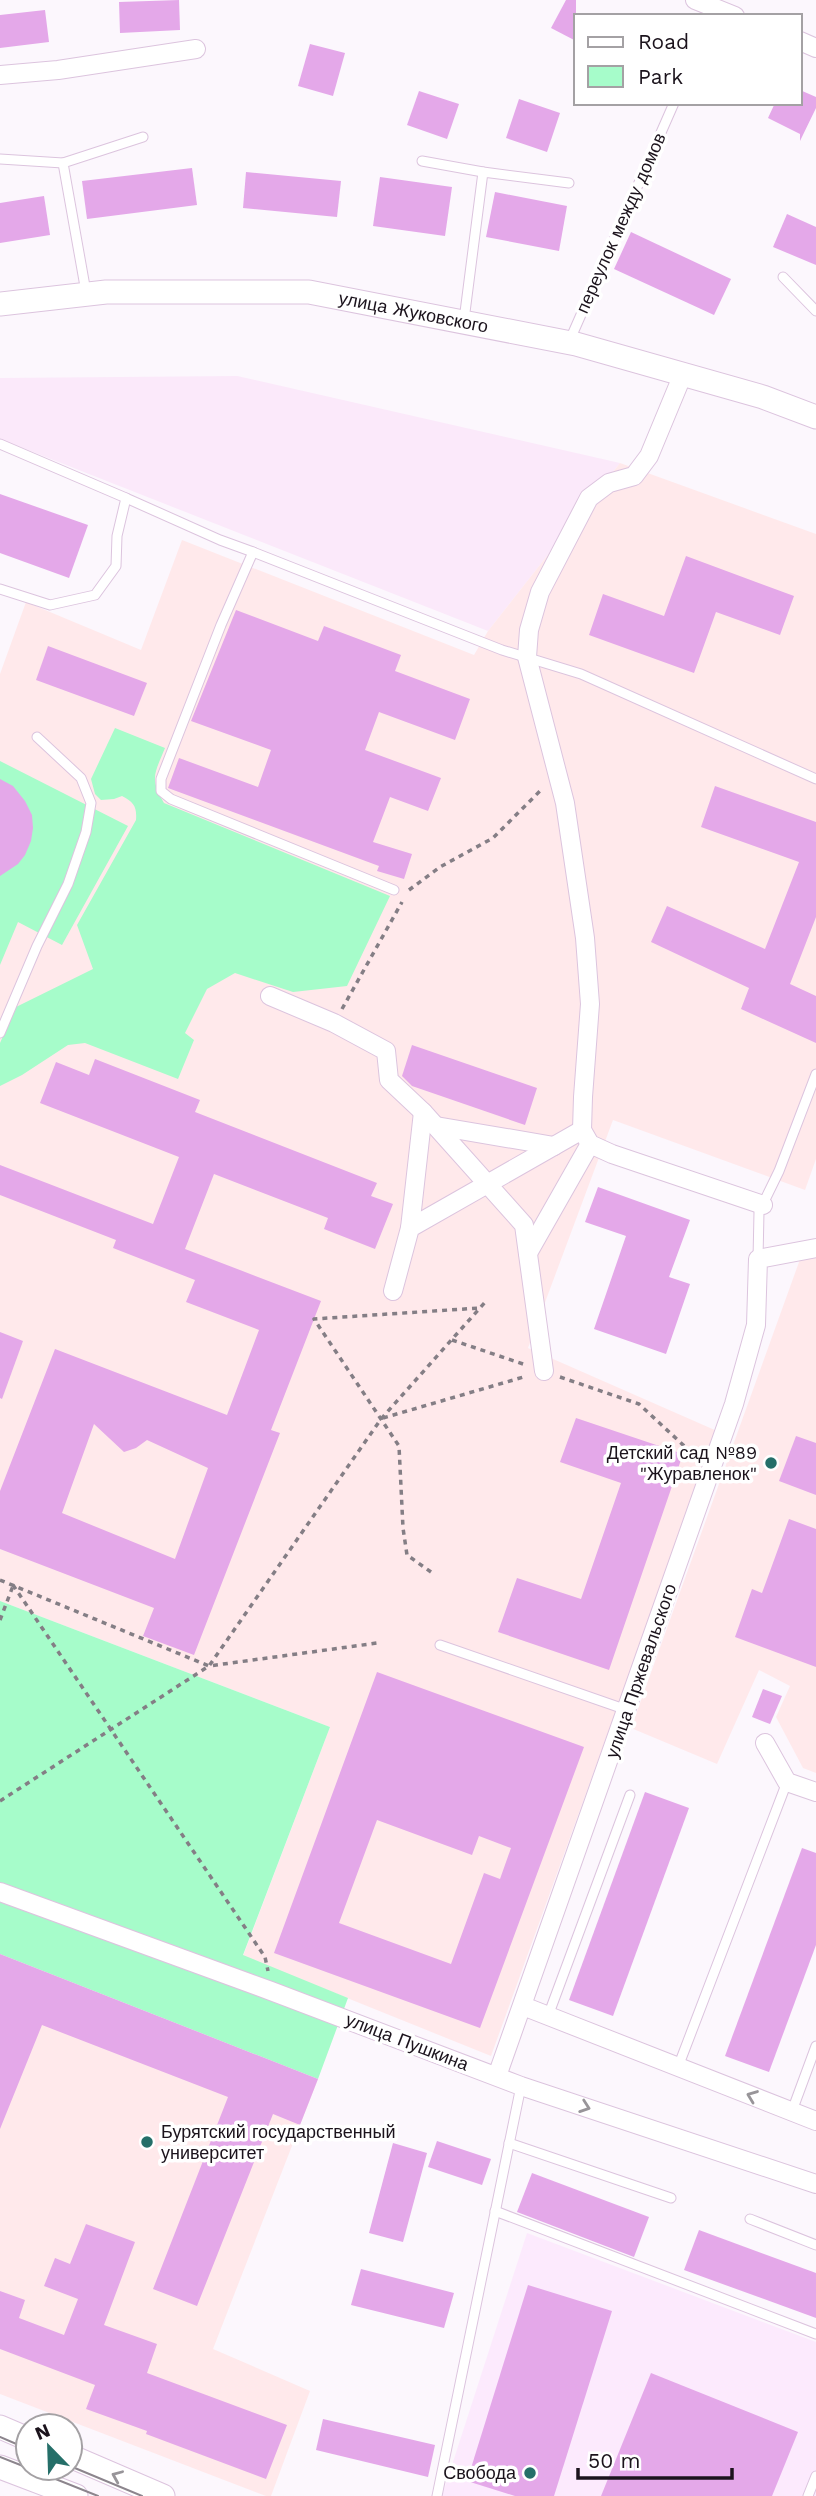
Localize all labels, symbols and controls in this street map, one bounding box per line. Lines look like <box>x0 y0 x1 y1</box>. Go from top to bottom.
legend <box>574 14 802 105</box>
text: Road <box>638 29 689 54</box>
text: Park <box>638 64 683 89</box>
street label: переулок между домов <box>571 129 670 316</box>
street label: улица Жуковского <box>337 287 490 337</box>
place label: Детский сад №89 "Журавленок" <box>607 1442 757 1484</box>
marker: Детский сад №89 "Журавленок" <box>763 1455 779 1471</box>
street label: улица Пржевальского <box>601 1581 680 1761</box>
street label: улица Пушкина <box>343 2008 472 2075</box>
one-way arrow <box>747 2090 759 2104</box>
one-way arrow <box>579 2099 591 2113</box>
place label: Бурятский государственный университет <box>161 2121 396 2163</box>
marker: Бурятский государственный университет <box>139 2134 155 2150</box>
north arrow <box>14 2412 84 2482</box>
text: N <box>32 2418 54 2445</box>
scale bar <box>578 2436 732 2480</box>
text: 50 m <box>588 2448 640 2473</box>
place label: Свобода <box>443 2462 517 2483</box>
marker: Свобода <box>522 2465 538 2481</box>
one-way arrow <box>111 2470 124 2484</box>

